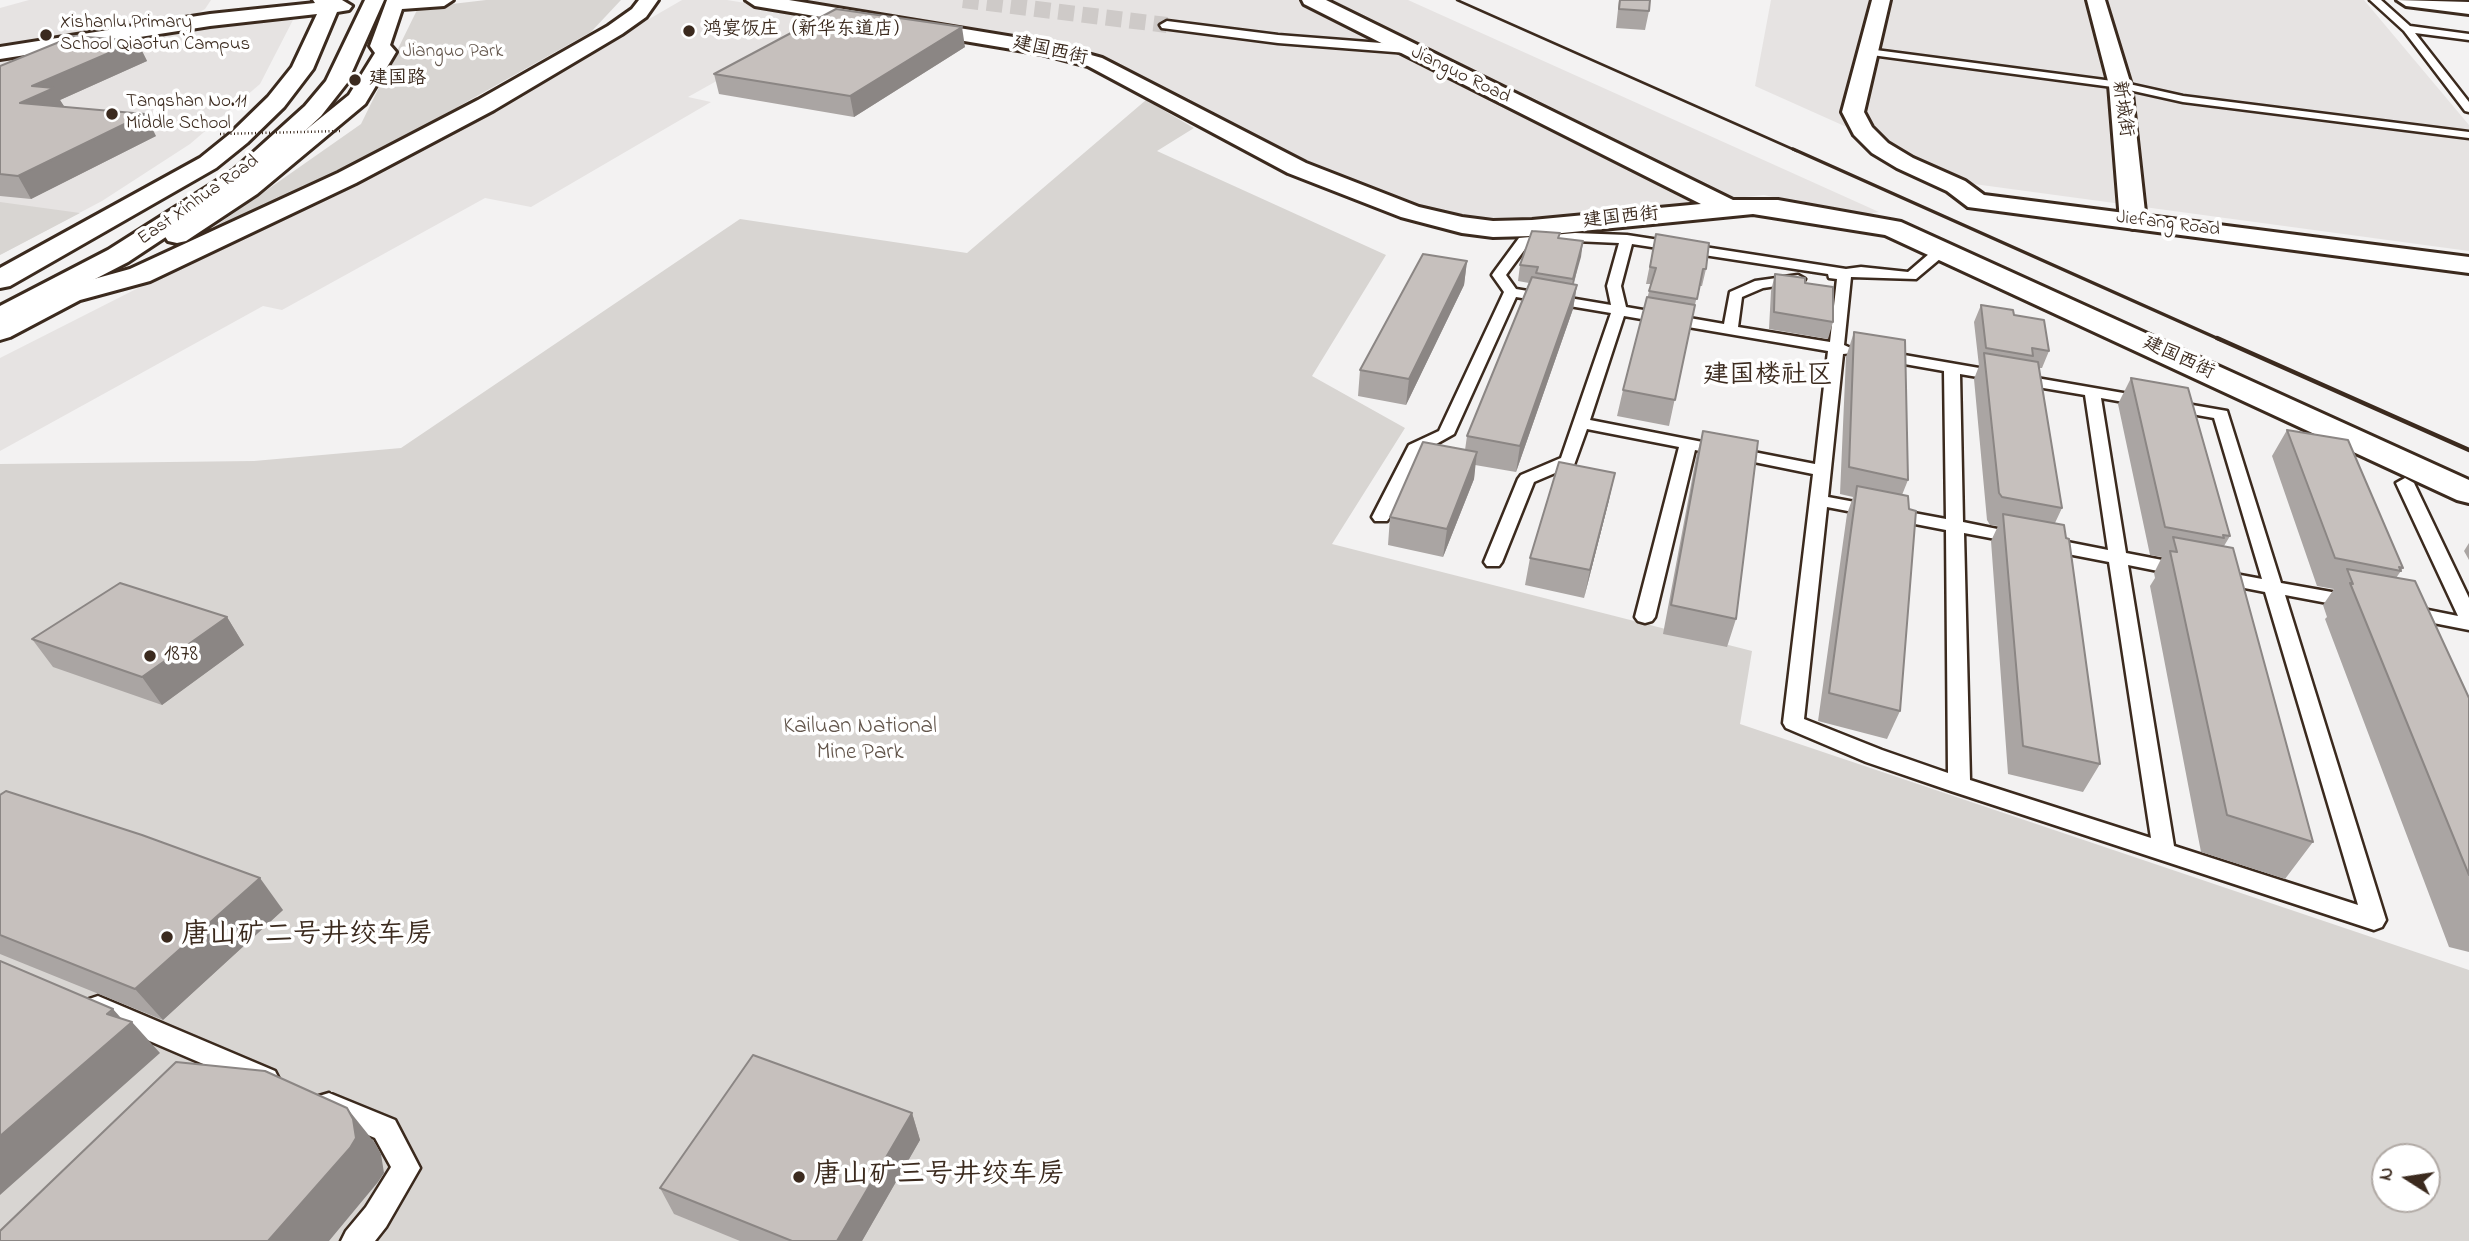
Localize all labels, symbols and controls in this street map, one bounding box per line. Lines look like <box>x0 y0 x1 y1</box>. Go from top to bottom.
place label: Xishanlu Primary School Qiaotun Campus <box>60 13 250 57</box>
place label: 鸿宴饭庄（新华东道店） <box>703 20 912 42</box>
marker: 鸿宴饭庄（新华东道店） <box>681 23 697 39</box>
marker: Xishanlu Primary School Qiaotun Campus <box>38 27 54 43</box>
street label: 建国西街 <box>1010 32 1090 72</box>
park label: Jianguo Park <box>403 42 503 64</box>
street label: Jianguo Road <box>1407 42 1513 110</box>
place label: 建国路 <box>369 69 426 91</box>
marker: 建国路 <box>347 72 363 88</box>
street label: 新城街 <box>2106 79 2136 139</box>
place label: Tangshan No.11 Middle School <box>126 92 247 136</box>
marker: Tangshan No.11 Middle School <box>104 106 120 122</box>
street label: East Xinhua Road <box>134 151 264 251</box>
street label: 建国西街 <box>1582 204 1660 234</box>
street label: Jiefang Road <box>2115 207 2221 243</box>
street label: 建国西街 <box>2139 333 2217 385</box>
district label: 建国楼社区 <box>1703 362 1833 394</box>
place label: 1878 <box>164 642 198 670</box>
marker: 1878 <box>142 648 158 664</box>
park label: Kailuan National Mine Park <box>783 714 937 768</box>
place label: 唐山矿二号井绞车房 <box>181 920 433 954</box>
marker: 唐山矿二号井绞车房 <box>159 929 175 945</box>
north arrow <box>2371 1143 2441 1213</box>
place label: 唐山矿三号井绞车房 <box>813 1160 1065 1194</box>
text: N <box>2372 1165 2401 1183</box>
marker: 唐山矿三号井绞车房 <box>791 1169 807 1185</box>

